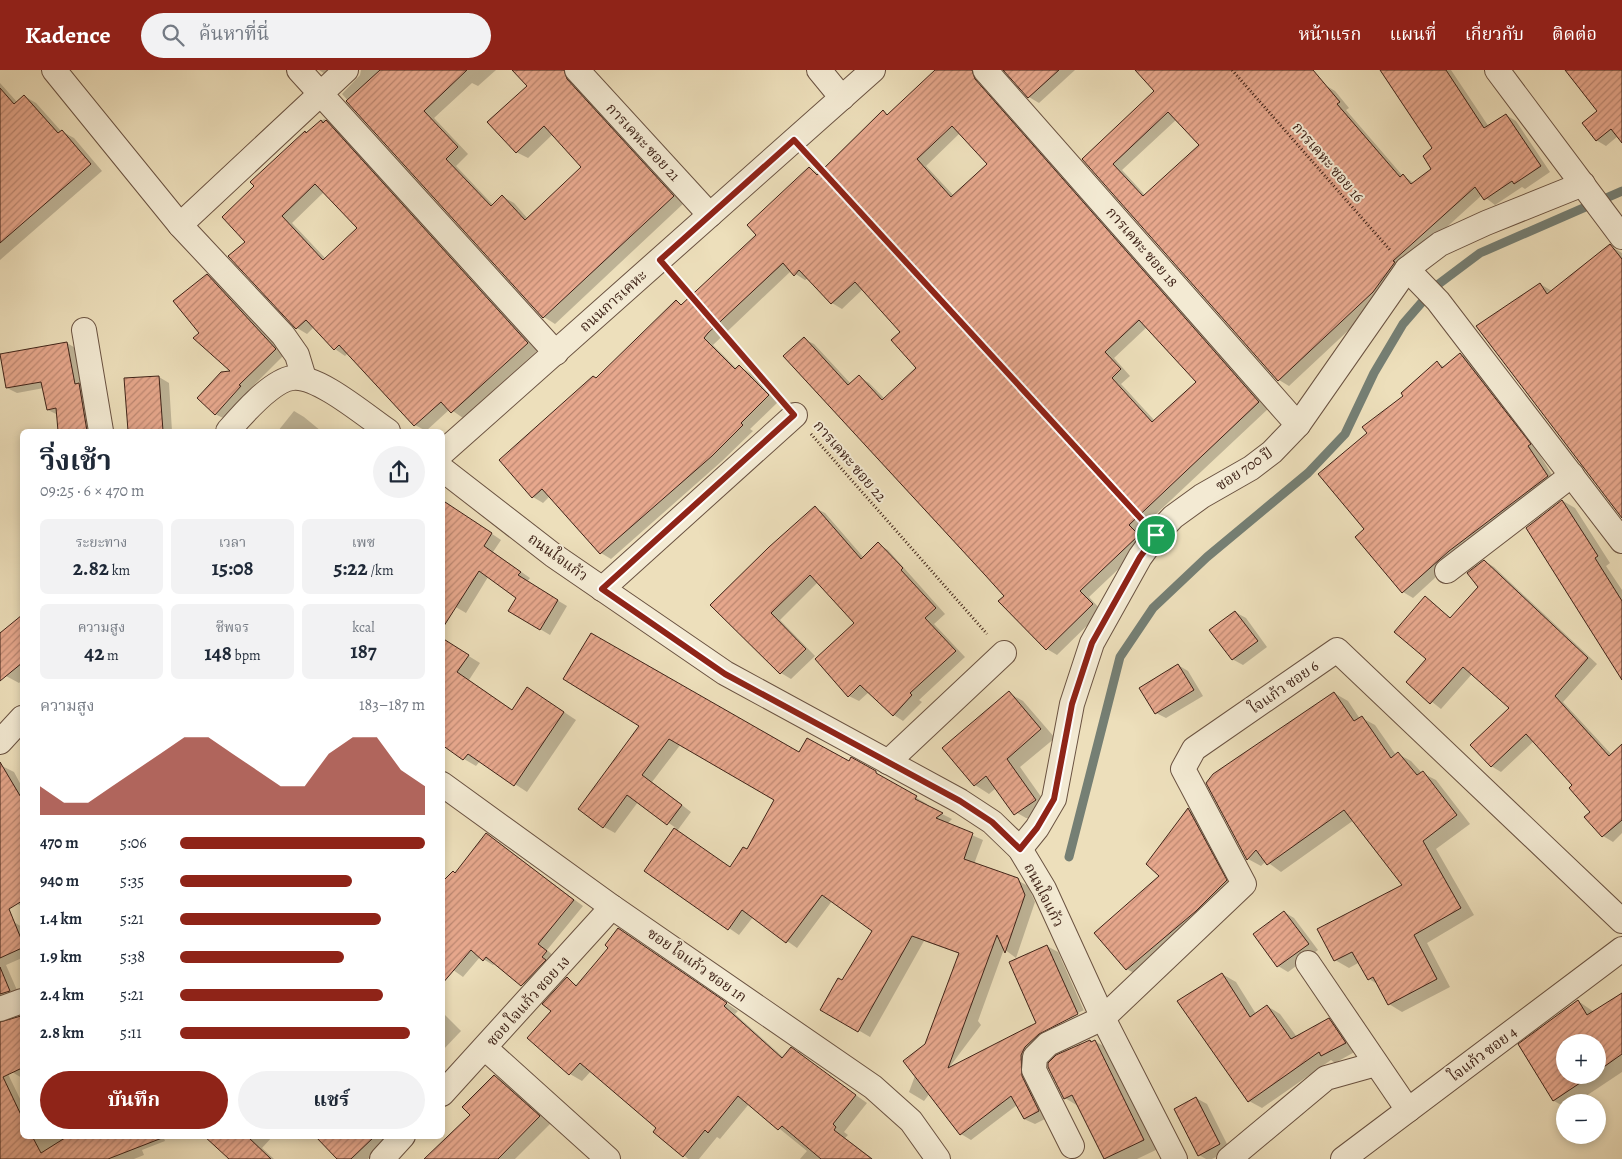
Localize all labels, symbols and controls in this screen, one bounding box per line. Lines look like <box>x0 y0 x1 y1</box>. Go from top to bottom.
search box <box>141 13 491 58</box>
text: Kadence <box>25 19 111 51</box>
icon: search <box>159 21 187 49</box>
text: ค้นหาที่นี่ <box>199 21 269 47</box>
text: หน้าแรก <box>1298 22 1361 46</box>
text: แผนที่ <box>1389 22 1437 46</box>
text: เกี่ยวกับ <box>1465 22 1524 46</box>
text: ติดต่อ <box>1552 22 1597 46</box>
street label: การเคหะ ซอย 21 <box>602 99 684 185</box>
street label: การเคหะ ซอย 16 <box>1288 118 1368 206</box>
street label: การเคหะ ซอย 18 <box>1102 203 1182 291</box>
street label: ถนนการเคหะ <box>575 265 651 337</box>
street label: การเคหะ ซอย 22 <box>809 416 891 506</box>
text: วิ่งเช้า <box>40 442 112 480</box>
street label: ซอย 700 ปี <box>1212 443 1276 495</box>
button: share <box>373 446 425 498</box>
text: 09:25 · 6 × 470 m <box>40 480 144 502</box>
pin <box>1135 514 1177 556</box>
icon: arrive <box>1142 521 1170 549</box>
street label: ถนนใจแก้ว <box>524 528 593 586</box>
text: ระยะทาง <box>76 533 127 552</box>
text: เวลา <box>219 533 246 552</box>
text: เพซ <box>352 533 375 552</box>
text: 2.82 <box>73 554 109 582</box>
text: 15:08 <box>211 554 254 582</box>
text: 5:22 <box>333 554 368 582</box>
text: km <box>109 561 130 580</box>
text: /km <box>368 561 394 580</box>
text: ความสูง <box>78 618 125 637</box>
text: ชีพจร <box>216 618 249 637</box>
text: kcal <box>352 618 375 637</box>
text: 187 <box>350 637 377 665</box>
text: 42 <box>84 639 104 667</box>
text: 148 <box>204 639 232 667</box>
text: m <box>104 646 119 665</box>
text: bpm <box>232 646 261 665</box>
street label: ใจแก้ว ซอย 6 <box>1244 655 1323 719</box>
text: 183–187 m <box>359 694 425 716</box>
text: ความสูง <box>40 695 95 717</box>
text: 470 m <box>40 832 79 854</box>
text: 5:06 <box>120 832 147 854</box>
street label: ถนนใจแก้ว <box>1019 859 1070 931</box>
text: 940 m <box>40 870 79 892</box>
text: 5:35 <box>120 870 144 892</box>
text: 1.4 km <box>40 908 82 930</box>
text: 5:21 <box>120 908 144 930</box>
street label: ซอย ใจแก้ว ซอย 1ก <box>643 922 751 1007</box>
text: 1.9 km <box>40 946 82 968</box>
text: 5:38 <box>120 946 145 968</box>
street label: ซอย ใจแก้ว ซอย 1ง <box>481 951 574 1051</box>
text: 2.4 km <box>40 984 84 1006</box>
text: 5:21 <box>120 984 144 1006</box>
street label: ใจแก้ว ซอย 4 <box>1444 1021 1521 1087</box>
text: 2.8 km <box>40 1022 84 1044</box>
text: 5:11 <box>120 1022 142 1044</box>
map controls <box>1556 1034 1606 1144</box>
button: + <box>1556 1034 1606 1084</box>
button: บันทึก <box>40 1071 228 1129</box>
button: แชร์ <box>238 1071 425 1129</box>
button: − <box>1556 1094 1606 1144</box>

